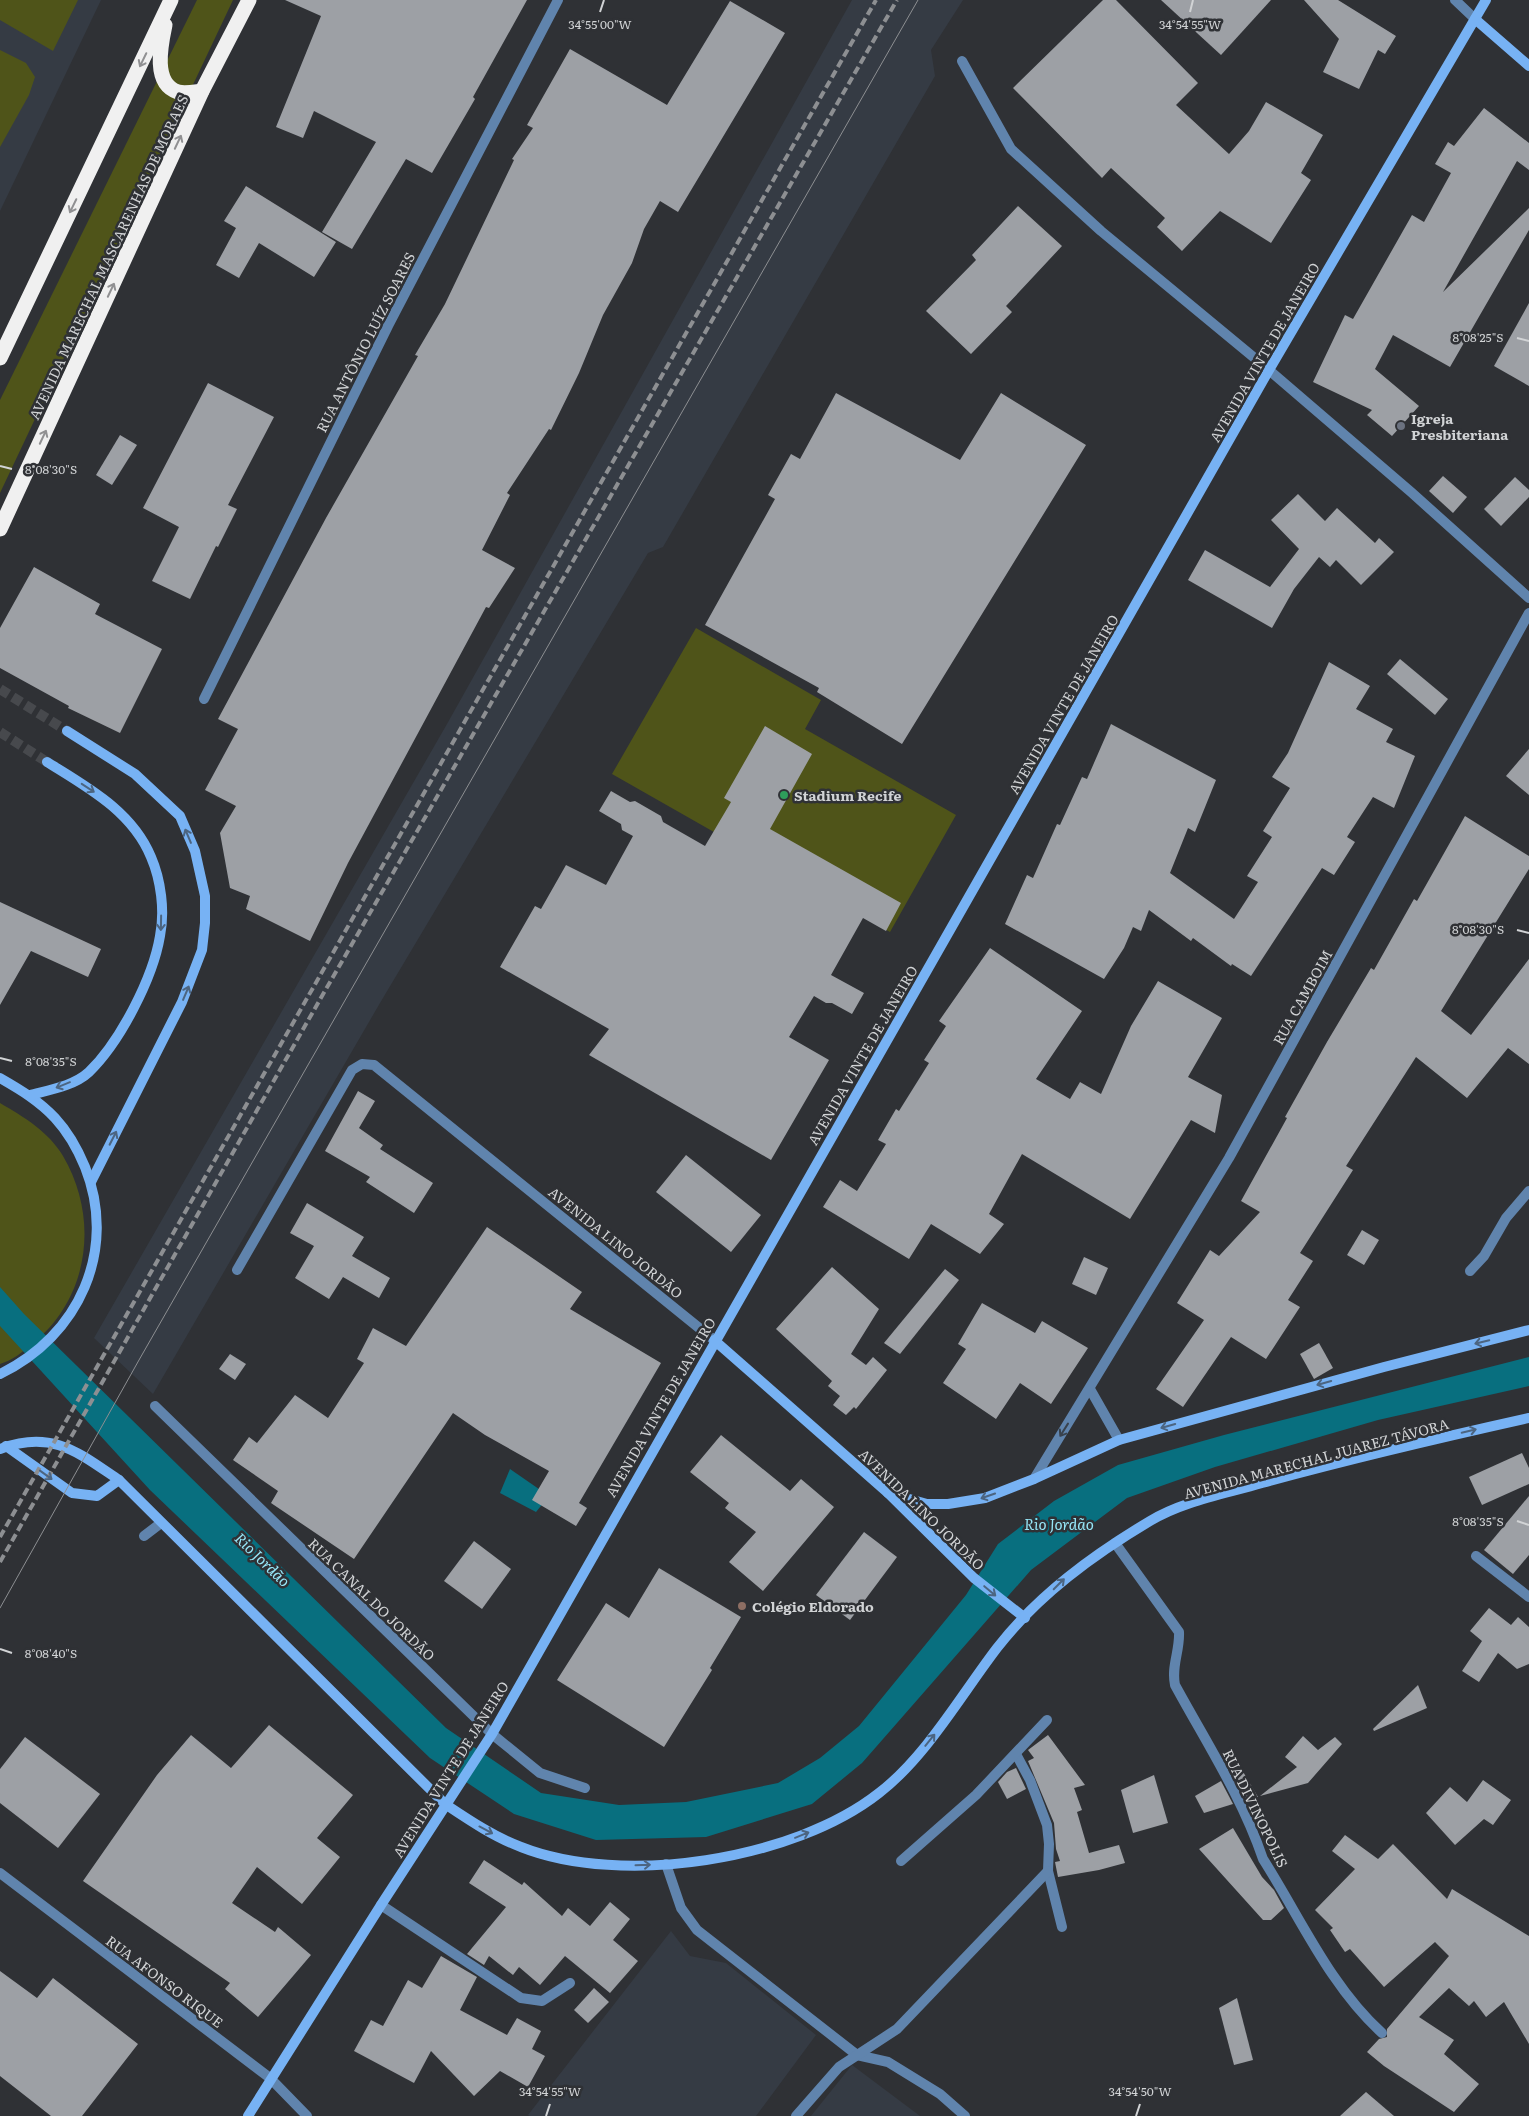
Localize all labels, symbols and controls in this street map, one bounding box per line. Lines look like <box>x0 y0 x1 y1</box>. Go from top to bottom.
text: 34°55'00"W <box>568 15 632 33</box>
text: 34°54'55"W <box>1159 15 1221 33</box>
one-way arrow <box>138 52 147 67</box>
street label: AVENIDA MARECHAL MASCARENHAS DE MORAES <box>24 91 192 423</box>
one-way arrow <box>174 135 183 150</box>
one-way arrow <box>67 198 77 213</box>
street label: RUA ANTÔNIO LUÍZ SOARES <box>311 248 419 436</box>
street label: AVENIDA VINTE DE JANEIRO <box>1204 258 1324 446</box>
one-way arrow <box>106 283 116 298</box>
text: 8°08'25"S <box>1453 328 1503 346</box>
place label: Igreja Presbiteriana <box>1411 408 1509 444</box>
marker: Igreja Presbiteriana <box>1395 420 1407 432</box>
one-way arrow <box>38 430 48 445</box>
text: 8°08'30"S <box>25 460 77 478</box>
street label: AVENIDA VINTE DE JANEIRO <box>1003 610 1123 798</box>
one-way arrow <box>81 783 95 793</box>
place label: Stadium Recife <box>794 785 902 805</box>
marker: Stadium Recife <box>778 789 790 801</box>
one-way arrow <box>183 829 192 844</box>
one-way arrow <box>156 915 166 931</box>
text: 8°08'30"S <box>1452 920 1504 938</box>
street label: RUA CAMBOIM <box>1268 946 1336 1048</box>
street label: AVENIDA VINTE DE JANEIRO <box>802 961 922 1149</box>
one-way arrow <box>182 986 191 1001</box>
text: 8°08'35"S <box>25 1052 77 1070</box>
one-way arrow <box>56 1081 71 1090</box>
one-way arrow <box>108 1131 118 1146</box>
street label: AVENIDA LINO JORDÃO <box>545 1182 687 1302</box>
street label: AVENIDA VINTE DE JANEIRO <box>600 1313 720 1501</box>
one-way arrow <box>1474 1338 1490 1347</box>
one-way arrow <box>1317 1379 1333 1388</box>
street label: AVENIDA MARECHAL JUAREZ TÁVORA <box>1181 1413 1451 1503</box>
one-way arrow <box>1160 1422 1176 1432</box>
one-way arrow <box>1059 1423 1069 1437</box>
one-way arrow <box>1461 1426 1477 1436</box>
street label: AVENIDA LINO JORDÃO <box>855 1444 989 1574</box>
one-way arrow <box>39 1470 53 1480</box>
one-way arrow <box>980 1492 996 1502</box>
water label: Rio Jordão <box>1024 1512 1094 1535</box>
text: 8°08'35"S <box>1452 1512 1504 1530</box>
water label: Rio Jordão <box>230 1526 296 1592</box>
street label: RUA CANAL DO JORDÃO <box>304 1533 440 1665</box>
one-way arrow <box>1053 1578 1066 1590</box>
one-way arrow <box>983 1586 996 1597</box>
place label: Colégio Eldorado <box>752 1596 874 1616</box>
marker: Colégio Eldorado <box>736 1600 748 1612</box>
text: 8°08'40"S <box>25 1644 77 1662</box>
street label: AVENIDA VINTE DE JANEIRO <box>387 1677 513 1861</box>
one-way arrow <box>924 1733 935 1746</box>
street label: RUA DIVINOPOLIS <box>1219 1745 1293 1871</box>
one-way arrow <box>479 1825 494 1835</box>
one-way arrow <box>794 1830 809 1839</box>
one-way arrow <box>634 1860 650 1869</box>
street label: RUA AFONSO RIQUE <box>102 1930 228 2032</box>
text: 34°54'55"W <box>519 2082 581 2100</box>
text: 34°54'50"W <box>1108 2082 1172 2100</box>

